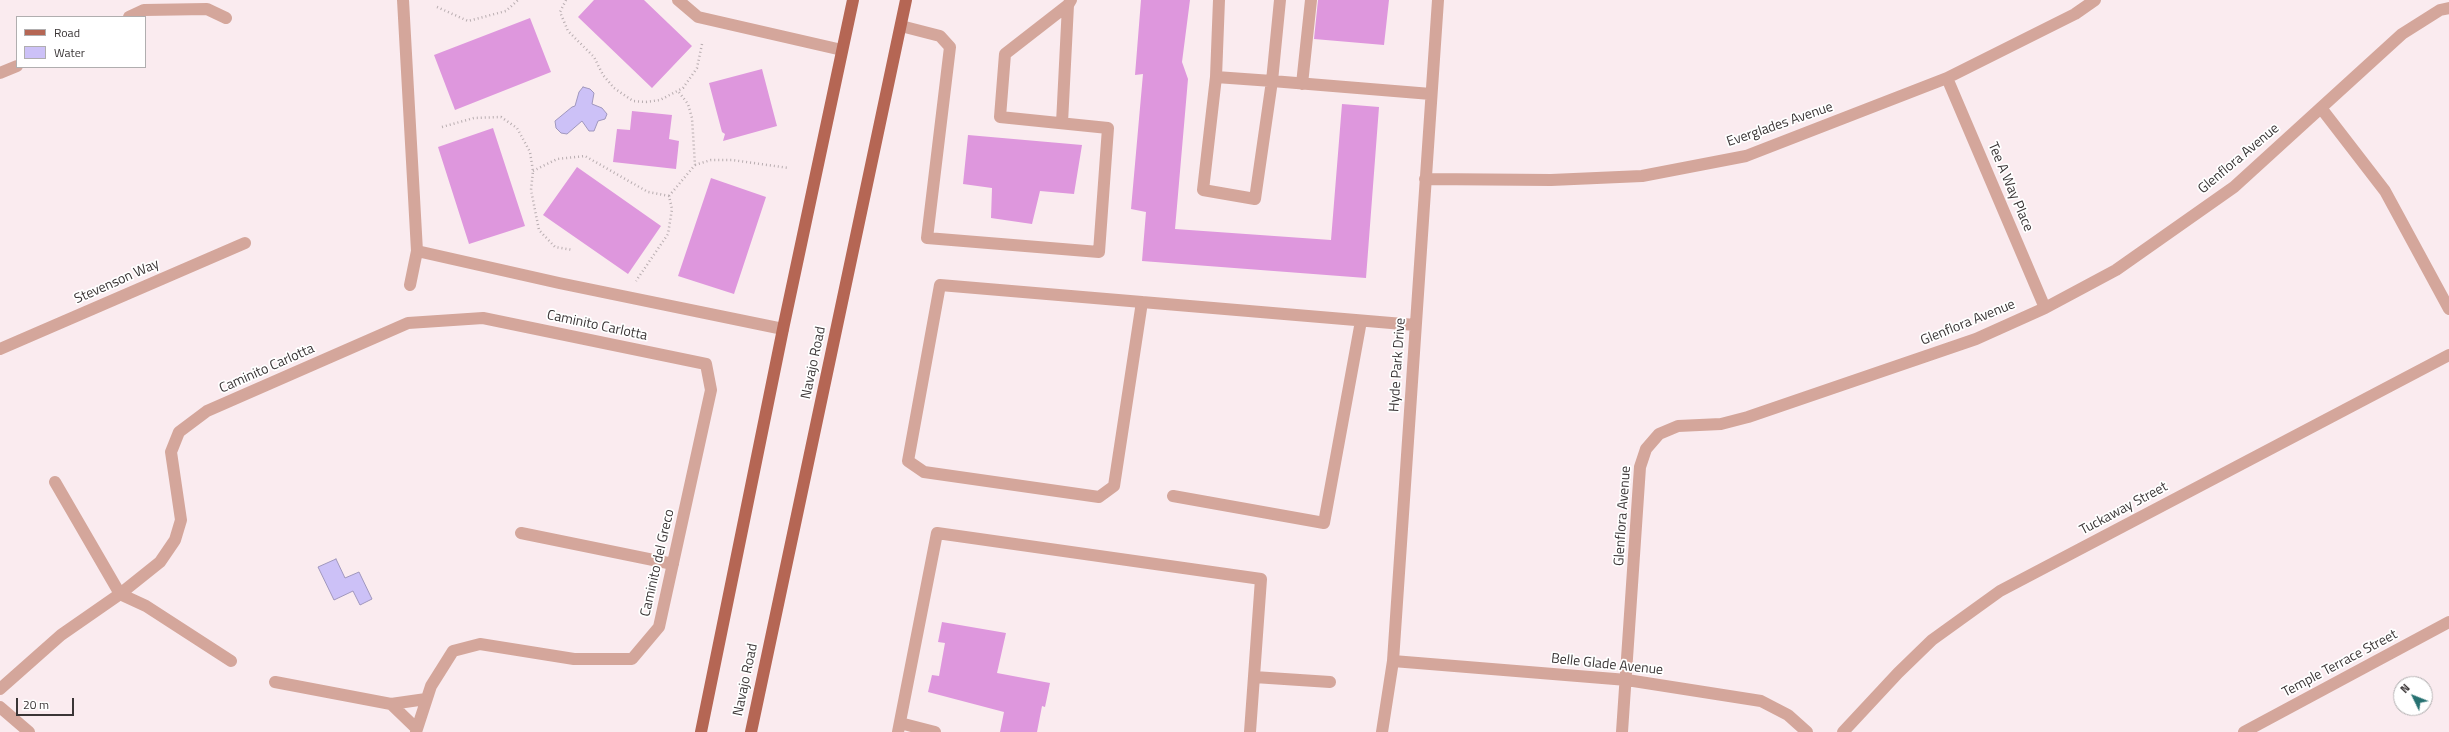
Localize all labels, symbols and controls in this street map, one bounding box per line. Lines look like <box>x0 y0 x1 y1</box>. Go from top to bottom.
legend <box>16 16 146 68</box>
text: Road <box>54 23 80 42</box>
text: Water <box>54 43 85 62</box>
street label: Everglades Avenue <box>1725 99 1835 151</box>
street label: Glenflora Avenue <box>2195 120 2283 198</box>
street label: Tee A Way Place <box>1984 140 2036 234</box>
street label: Stevenson Way <box>72 256 162 308</box>
street label: Glenflora Avenue <box>1918 296 2018 350</box>
street label: Caminito Carlotta <box>545 307 649 345</box>
street label: Hyde Park Drive <box>1386 317 1410 413</box>
street label: Navajo Road <box>798 325 830 401</box>
street label: Caminito Carlotta <box>217 341 317 397</box>
street label: Glenflora Avenue <box>1611 465 1635 567</box>
street label: Tuckaway Street <box>2077 479 2171 539</box>
street label: Caminito del Greco <box>637 508 679 618</box>
street label: Temple Terrace Street <box>2280 627 2400 701</box>
street label: Navajo Road <box>730 642 762 718</box>
street label: Belle Glade Avenue <box>1550 651 1664 679</box>
north arrow <box>2393 676 2433 716</box>
text: N <box>2397 680 2413 697</box>
scale bar <box>18 690 76 716</box>
text: 20 m <box>23 695 49 714</box>

